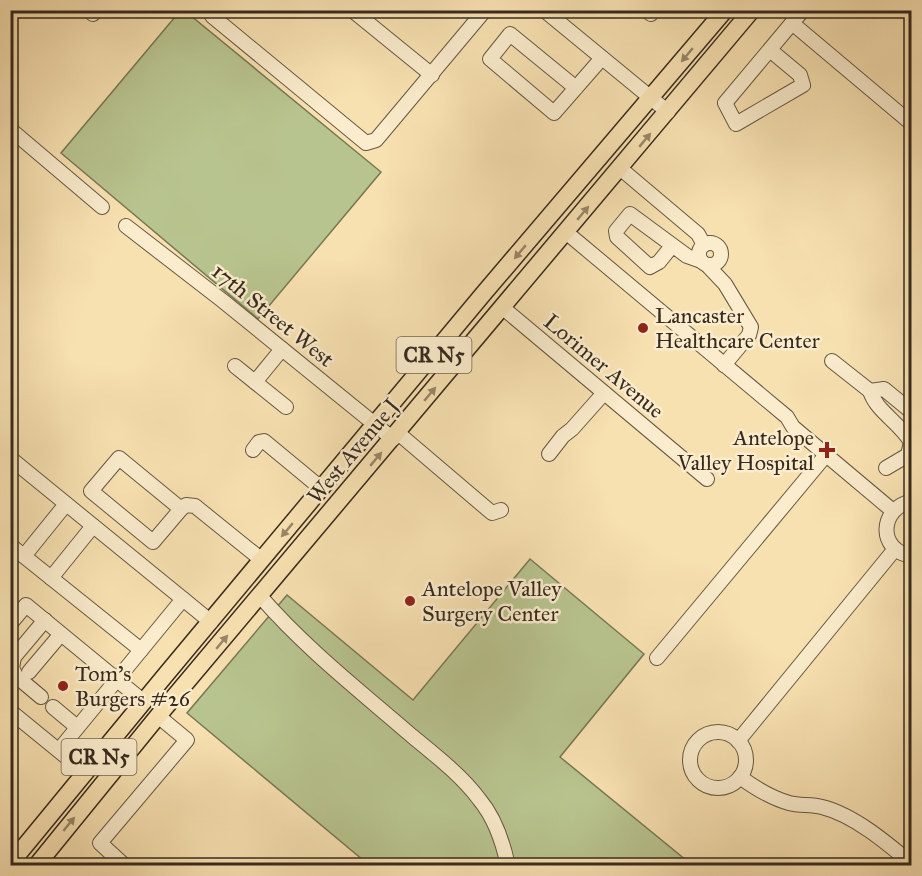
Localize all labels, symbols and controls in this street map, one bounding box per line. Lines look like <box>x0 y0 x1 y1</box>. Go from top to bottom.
one-way arrow <box>681 47 694 62</box>
one-way arrow <box>638 132 651 148</box>
one-way arrow <box>577 205 590 221</box>
one-way arrow <box>513 244 526 260</box>
street label: 17th Street West <box>206 257 340 373</box>
place label: Lancaster Healthcare Center <box>655 302 821 354</box>
street label: Lorimer Avenue <box>538 308 670 424</box>
marker: Lancaster Healthcare Center <box>636 321 650 335</box>
road number: CR N5 <box>396 337 472 373</box>
one-way arrow <box>424 386 437 402</box>
street label: West Avenue J <box>301 393 405 509</box>
place label: Antelope Valley Hospital <box>676 424 814 476</box>
marker: Antelope Valley Hospital <box>818 441 836 459</box>
one-way arrow <box>369 451 382 467</box>
one-way arrow <box>281 522 294 537</box>
place label: Antelope Valley Surgery Center <box>421 575 562 627</box>
marker: Antelope Valley Surgery Center <box>403 594 417 608</box>
one-way arrow <box>215 634 227 649</box>
place label: Tom's Burgers #26 <box>75 660 191 712</box>
marker: Tom's Burgers #26 <box>56 679 70 693</box>
road number: CR N5 <box>62 739 136 775</box>
one-way arrow <box>63 816 76 832</box>

